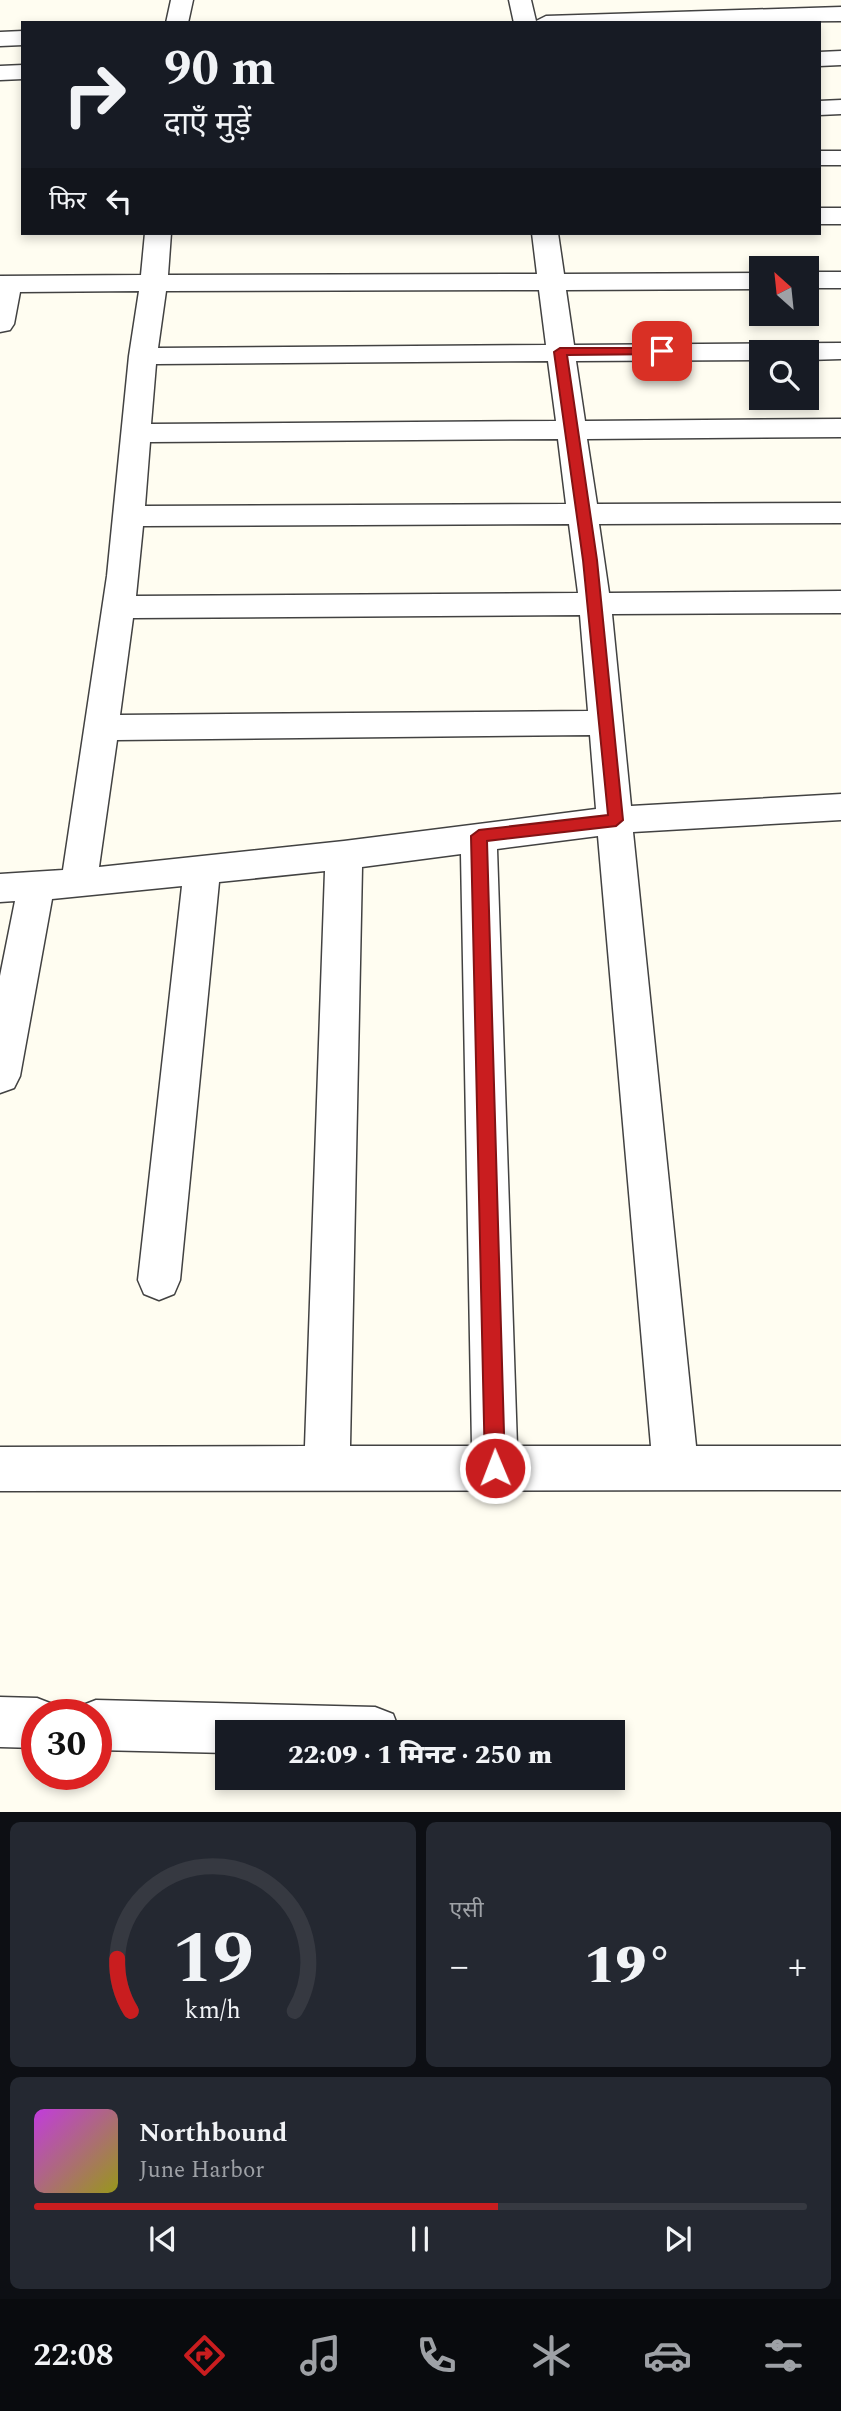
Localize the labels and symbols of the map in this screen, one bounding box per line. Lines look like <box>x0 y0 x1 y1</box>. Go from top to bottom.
north arrow <box>749 256 819 326</box>
pin <box>632 321 692 381</box>
position arrow <box>458 1431 532 1505</box>
speed limit sign: 30 <box>21 1699 112 1790</box>

